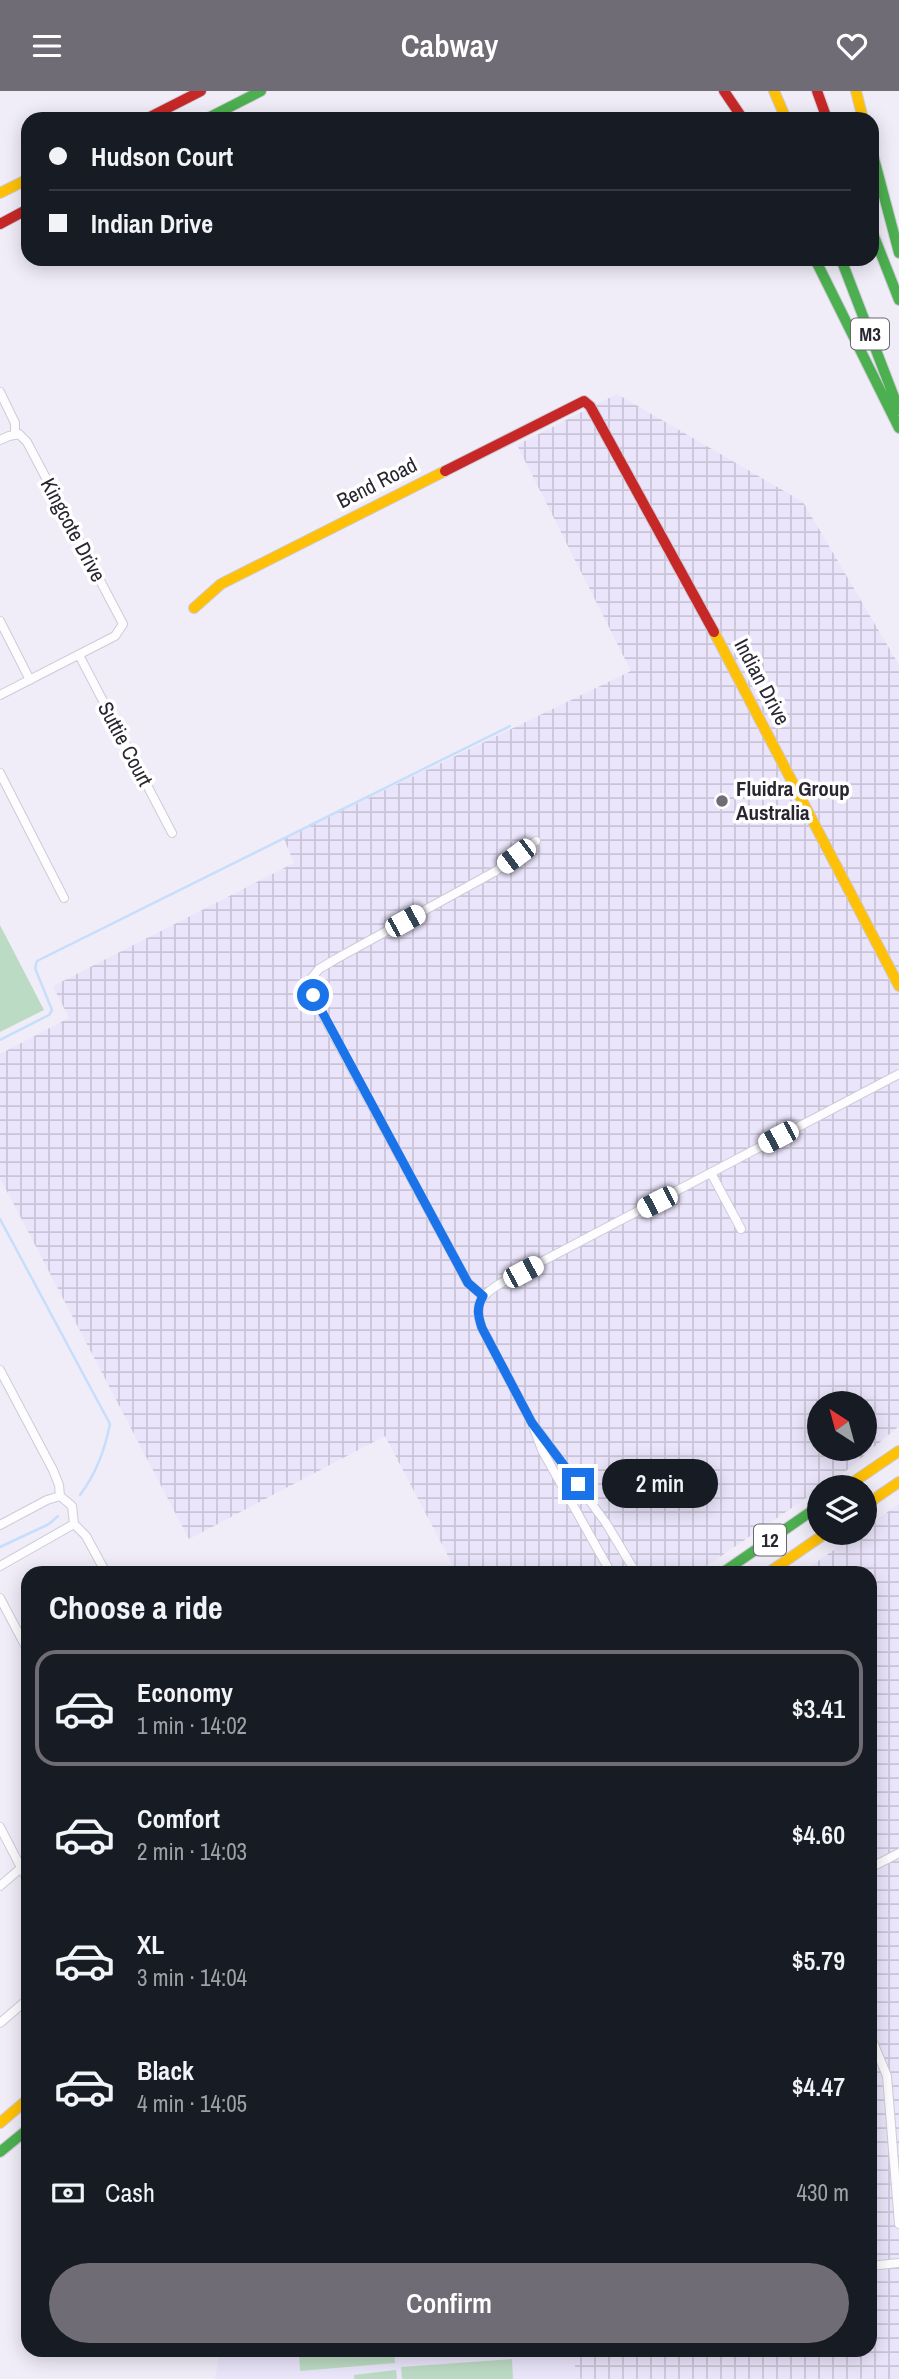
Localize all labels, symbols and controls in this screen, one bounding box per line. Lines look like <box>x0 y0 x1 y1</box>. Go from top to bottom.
text: Cabway <box>401 24 498 67</box>
icon: menu <box>28 27 66 65</box>
icon: heart <box>833 27 871 65</box>
text: Hudson Court <box>91 139 233 174</box>
text: Indian Drive <box>91 206 213 241</box>
road number: M3 <box>851 319 889 349</box>
street label: Bend Road <box>332 450 422 515</box>
street label: Kingcote Drive <box>34 473 113 587</box>
street label: Indian Drive <box>728 634 797 730</box>
street label: Suttie Court <box>91 696 160 791</box>
place label: Fluidra Group Australia <box>736 774 850 827</box>
marker: Fluidra Group Australia <box>714 793 730 809</box>
car <box>493 835 540 877</box>
car <box>382 902 429 940</box>
route start <box>297 979 329 1011</box>
car <box>755 1118 802 1156</box>
car <box>634 1183 681 1221</box>
car <box>500 1253 547 1291</box>
north arrow <box>807 1391 877 1461</box>
map controls <box>807 1391 877 1545</box>
callout: 2 min <box>602 1459 718 1509</box>
route end <box>562 1468 594 1500</box>
text: 2 min <box>636 1468 684 1499</box>
button: layers <box>807 1475 877 1545</box>
road number: 12 <box>754 1525 786 1555</box>
text: Choose a ride <box>49 1586 223 1629</box>
text: Economy <box>137 1675 233 1710</box>
icon: car <box>53 1677 116 1740</box>
text: $3.41 <box>792 1691 845 1726</box>
text: 1 min · 14:02 <box>137 1710 247 1741</box>
text: Comfort <box>137 1801 220 1836</box>
icon: car <box>53 1803 116 1866</box>
text: $4.60 <box>792 1817 845 1852</box>
text: 2 min · 14:03 <box>137 1836 247 1867</box>
text: XL <box>137 1927 164 1962</box>
icon: car <box>53 1929 116 1992</box>
text: $5.79 <box>792 1943 845 1978</box>
text: 3 min · 14:04 <box>137 1962 247 1993</box>
text: Black <box>137 2053 194 2088</box>
icon: car <box>53 2055 116 2118</box>
text: $4.47 <box>792 2069 845 2104</box>
text: 4 min · 14:05 <box>137 2088 247 2119</box>
icon: cash <box>49 2174 87 2212</box>
text: Cash <box>105 2175 155 2210</box>
text: 430 m <box>797 2177 849 2208</box>
button: Confirm <box>49 2263 849 2343</box>

